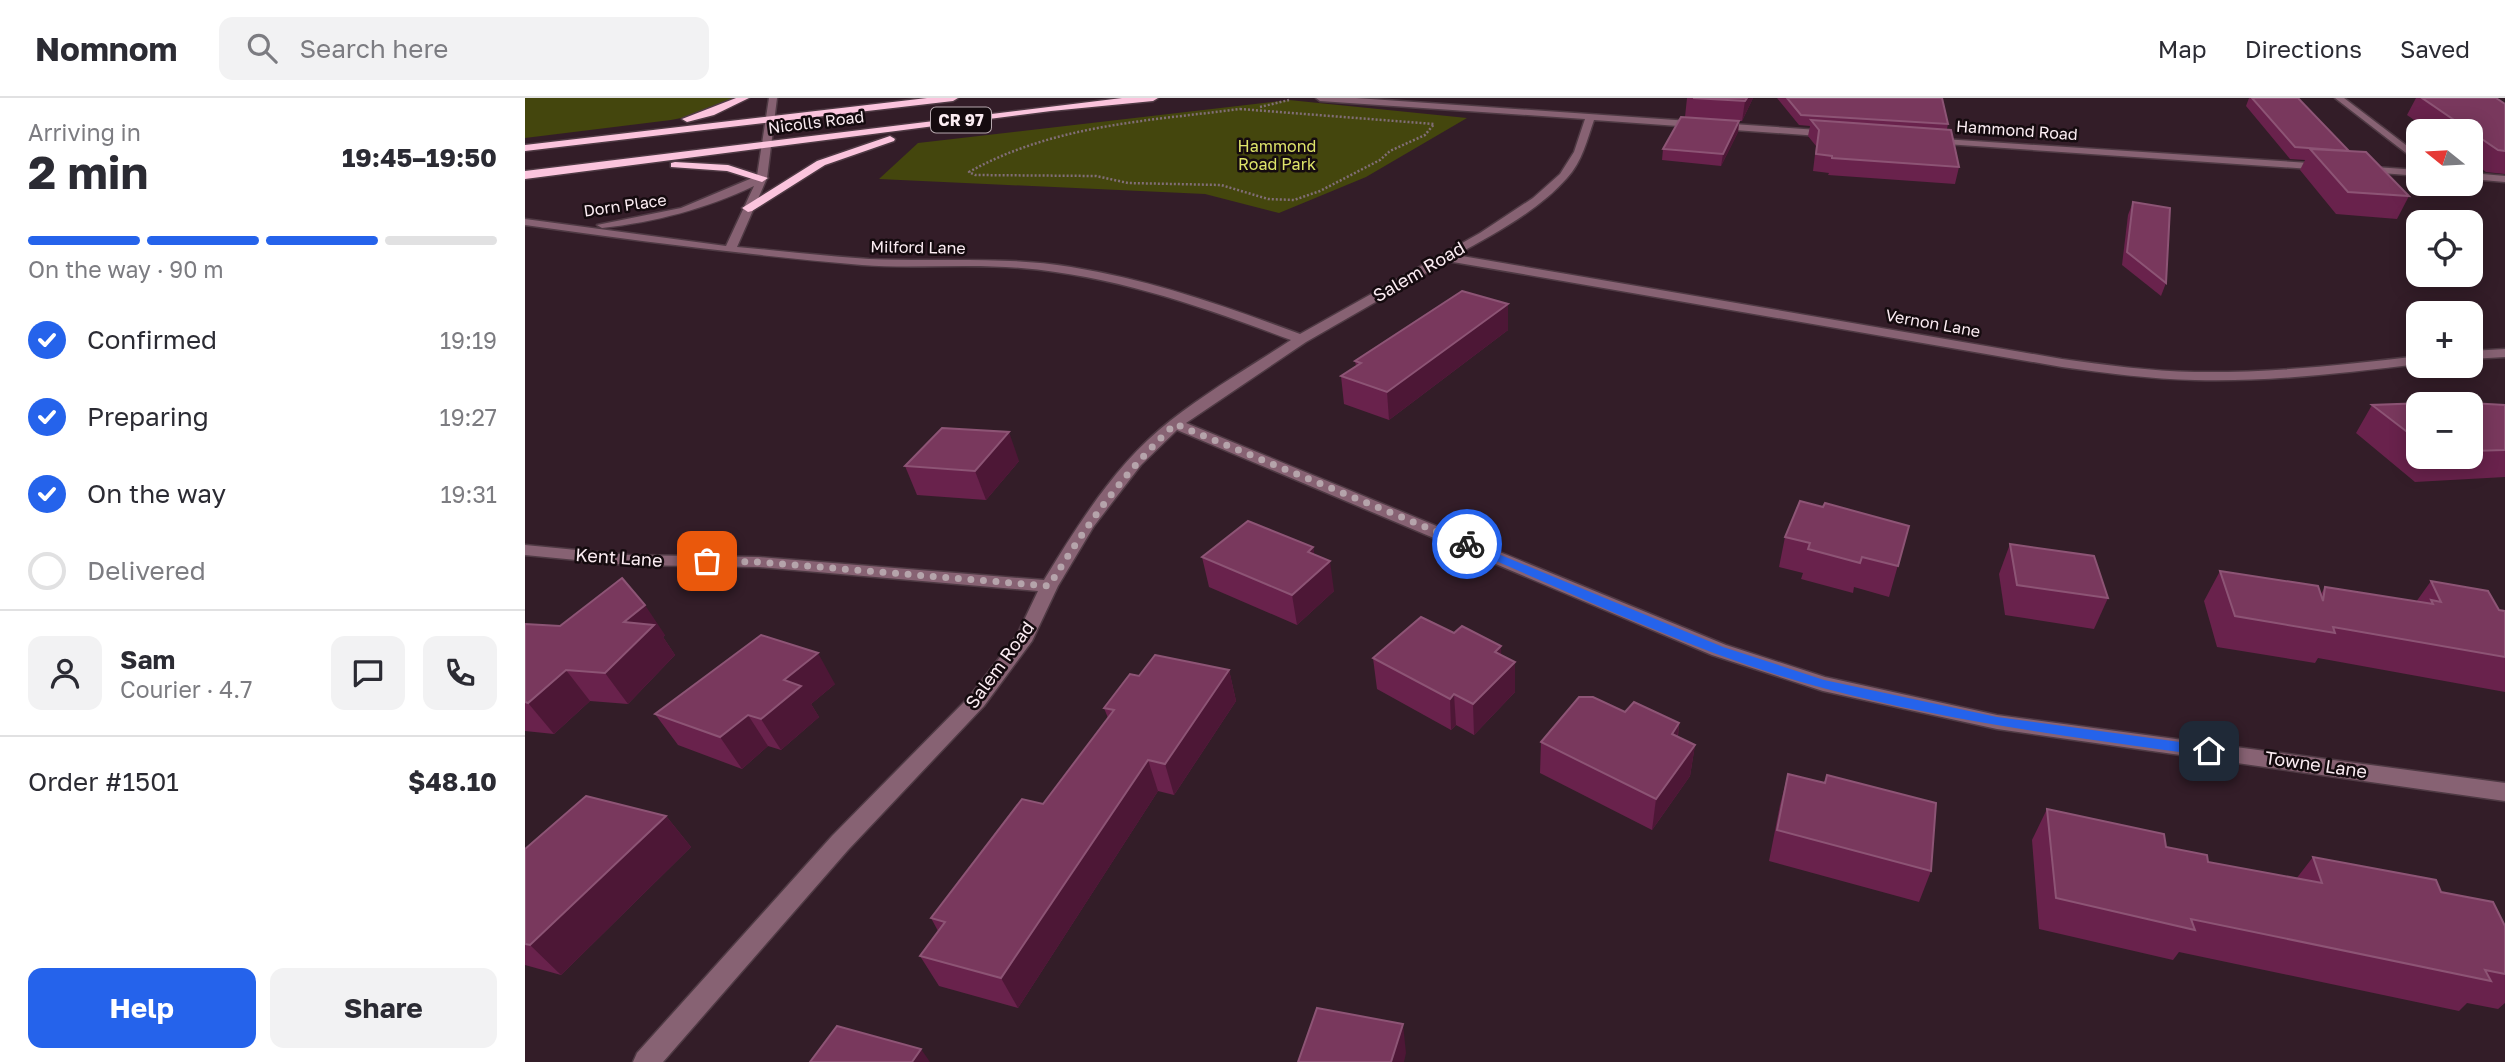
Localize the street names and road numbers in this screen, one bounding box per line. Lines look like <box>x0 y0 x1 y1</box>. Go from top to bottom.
street label: Nicolls Road <box>767 106 865 138</box>
road number: CR 97 <box>931 108 991 132</box>
street label: Hammond Road <box>1955 116 2079 144</box>
street label: Dorn Place <box>582 189 668 221</box>
street label: Milford Lane <box>870 236 966 258</box>
street label: Salem Road <box>1369 236 1468 306</box>
street label: Vernon Lane <box>1884 305 1982 341</box>
street label: Kent Lane <box>575 543 663 571</box>
street label: Salem Road <box>960 617 1038 712</box>
street label: Towne Lane <box>2264 746 2369 782</box>

